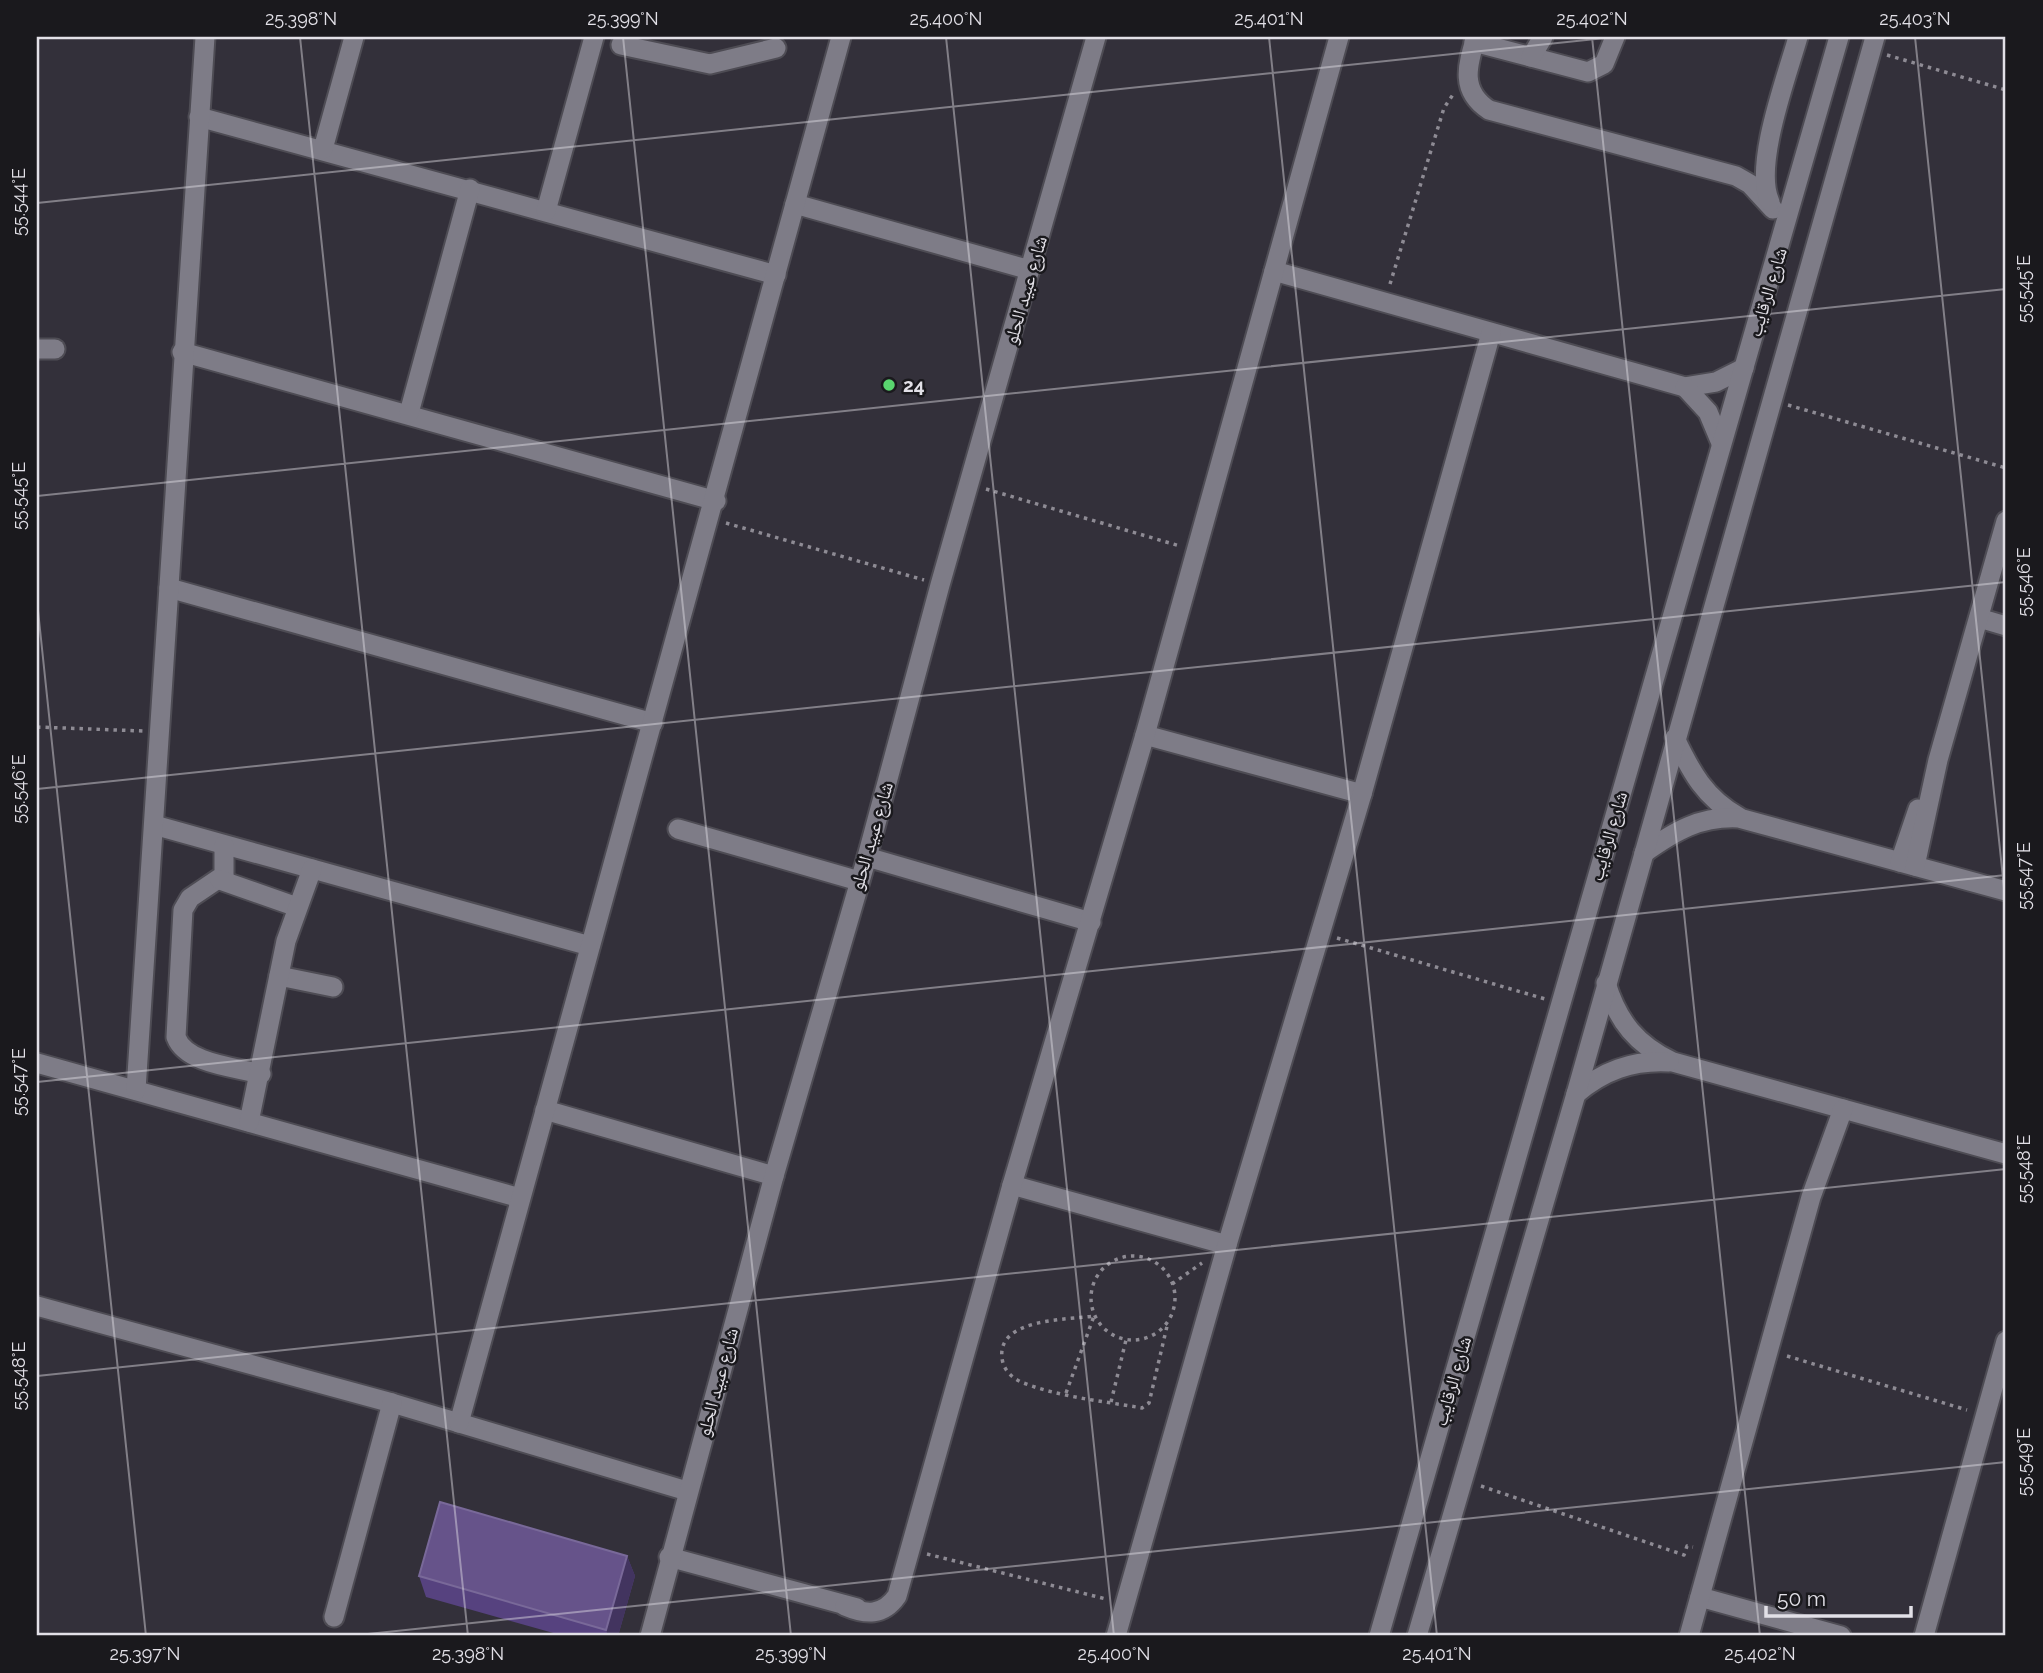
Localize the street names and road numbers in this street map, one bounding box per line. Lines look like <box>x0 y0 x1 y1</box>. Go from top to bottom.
street label: شارع عبيد الحلو <box>999 233 1052 347</box>
street label: شارع الرقايب <box>1743 245 1792 340</box>
street label: شارع عبيد الحلو <box>845 779 898 893</box>
street label: شارع الرقايب <box>1585 789 1632 884</box>
street label: شارع عبيد الحلو <box>692 1325 743 1439</box>
street label: شارع الرقايب <box>1429 1334 1476 1429</box>

